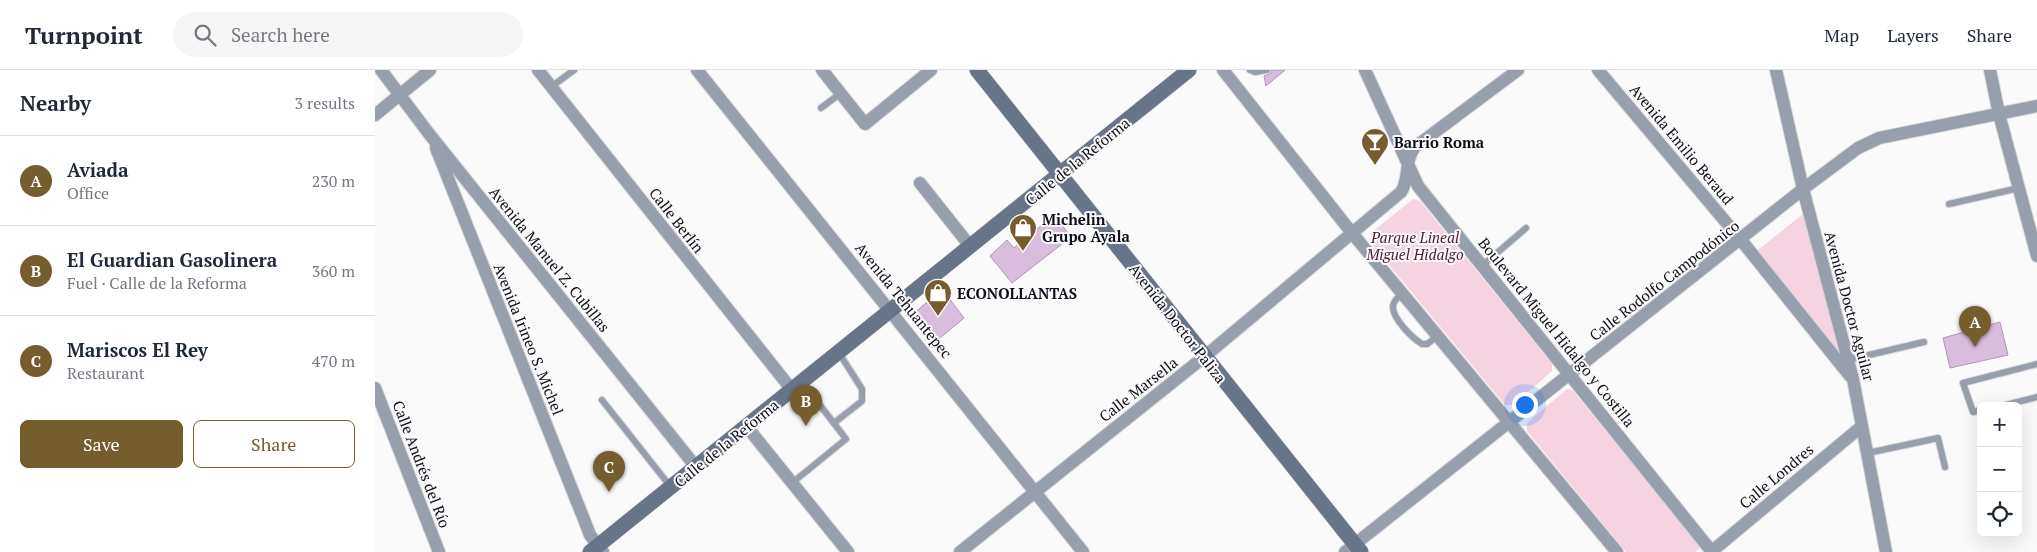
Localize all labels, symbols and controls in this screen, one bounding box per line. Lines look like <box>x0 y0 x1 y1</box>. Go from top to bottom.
search box <box>173 12 523 57</box>
text: Turnpoint <box>25 19 143 51</box>
icon: search <box>191 21 219 49</box>
text: Search here <box>231 22 330 47</box>
text: Map <box>1824 23 1859 47</box>
text: Layers <box>1887 23 1939 47</box>
text: Share <box>1967 23 2012 47</box>
street label: Avenida Emilio Beraud <box>1626 80 1738 208</box>
text: Nearby <box>20 89 91 117</box>
text: 3 results <box>295 92 355 114</box>
street label: Calle de la Reforma <box>1021 112 1134 209</box>
bar icon: Barrio Roma <box>1360 127 1390 166</box>
place label: Barrio Roma <box>1394 132 1485 152</box>
text: Aviada <box>67 157 129 182</box>
text: A <box>30 170 42 192</box>
text: 230 m <box>312 170 355 192</box>
text: Office <box>67 182 109 204</box>
street label: Avenida Manuel Z. Cubillas <box>485 182 615 336</box>
street label: Calle Berlín <box>645 183 709 257</box>
place label: Michelin Grupo Ayala <box>1042 209 1130 246</box>
shop icon: Michelin Grupo Ayala <box>1008 213 1038 252</box>
street label: Calle Rodolfo Campodónico <box>1585 215 1743 345</box>
park label: Parque Lineal Miguel Hidalgo <box>1365 227 1464 264</box>
street label: Avenida Doctor Aguilar <box>1820 229 1880 383</box>
street label: Boulevard Miguel Hidalgo y Costilla <box>1474 233 1640 431</box>
street label: Avenida Tehuantepec <box>851 238 957 362</box>
text: El Guardian Gasolinera <box>67 247 277 272</box>
street label: Avenida Doctor Paliza <box>1125 259 1231 387</box>
text: B <box>31 260 41 282</box>
text: 360 m <box>312 260 355 282</box>
street label: Avenida Irineo S. Michel <box>489 260 569 418</box>
text: Fuel · Calle de la Reforma <box>67 272 247 294</box>
shop icon: ECONOLLANTAS <box>923 278 953 317</box>
place label: ECONOLLANTAS <box>957 283 1077 303</box>
pin: A <box>1959 306 1991 347</box>
text: Mariscos El Rey <box>67 337 208 362</box>
text: C <box>31 350 41 372</box>
text: 470 m <box>312 350 355 372</box>
street label: Calle Marsella <box>1095 352 1182 426</box>
text: Restaurant <box>67 362 145 384</box>
pin: B <box>790 385 822 426</box>
your location <box>1512 392 1538 418</box>
street label: Calle de la Reforma <box>670 394 783 491</box>
street label: Calle Andrés del Río <box>389 398 455 530</box>
map controls <box>1977 402 2022 537</box>
button: + <box>1977 402 2022 447</box>
button: Save <box>20 420 183 468</box>
button: Share <box>193 420 355 468</box>
street label: Calle Londres <box>1735 439 1817 513</box>
button: − <box>1977 447 2022 492</box>
pin: C <box>593 451 625 492</box>
button: locate <box>1977 492 2022 537</box>

